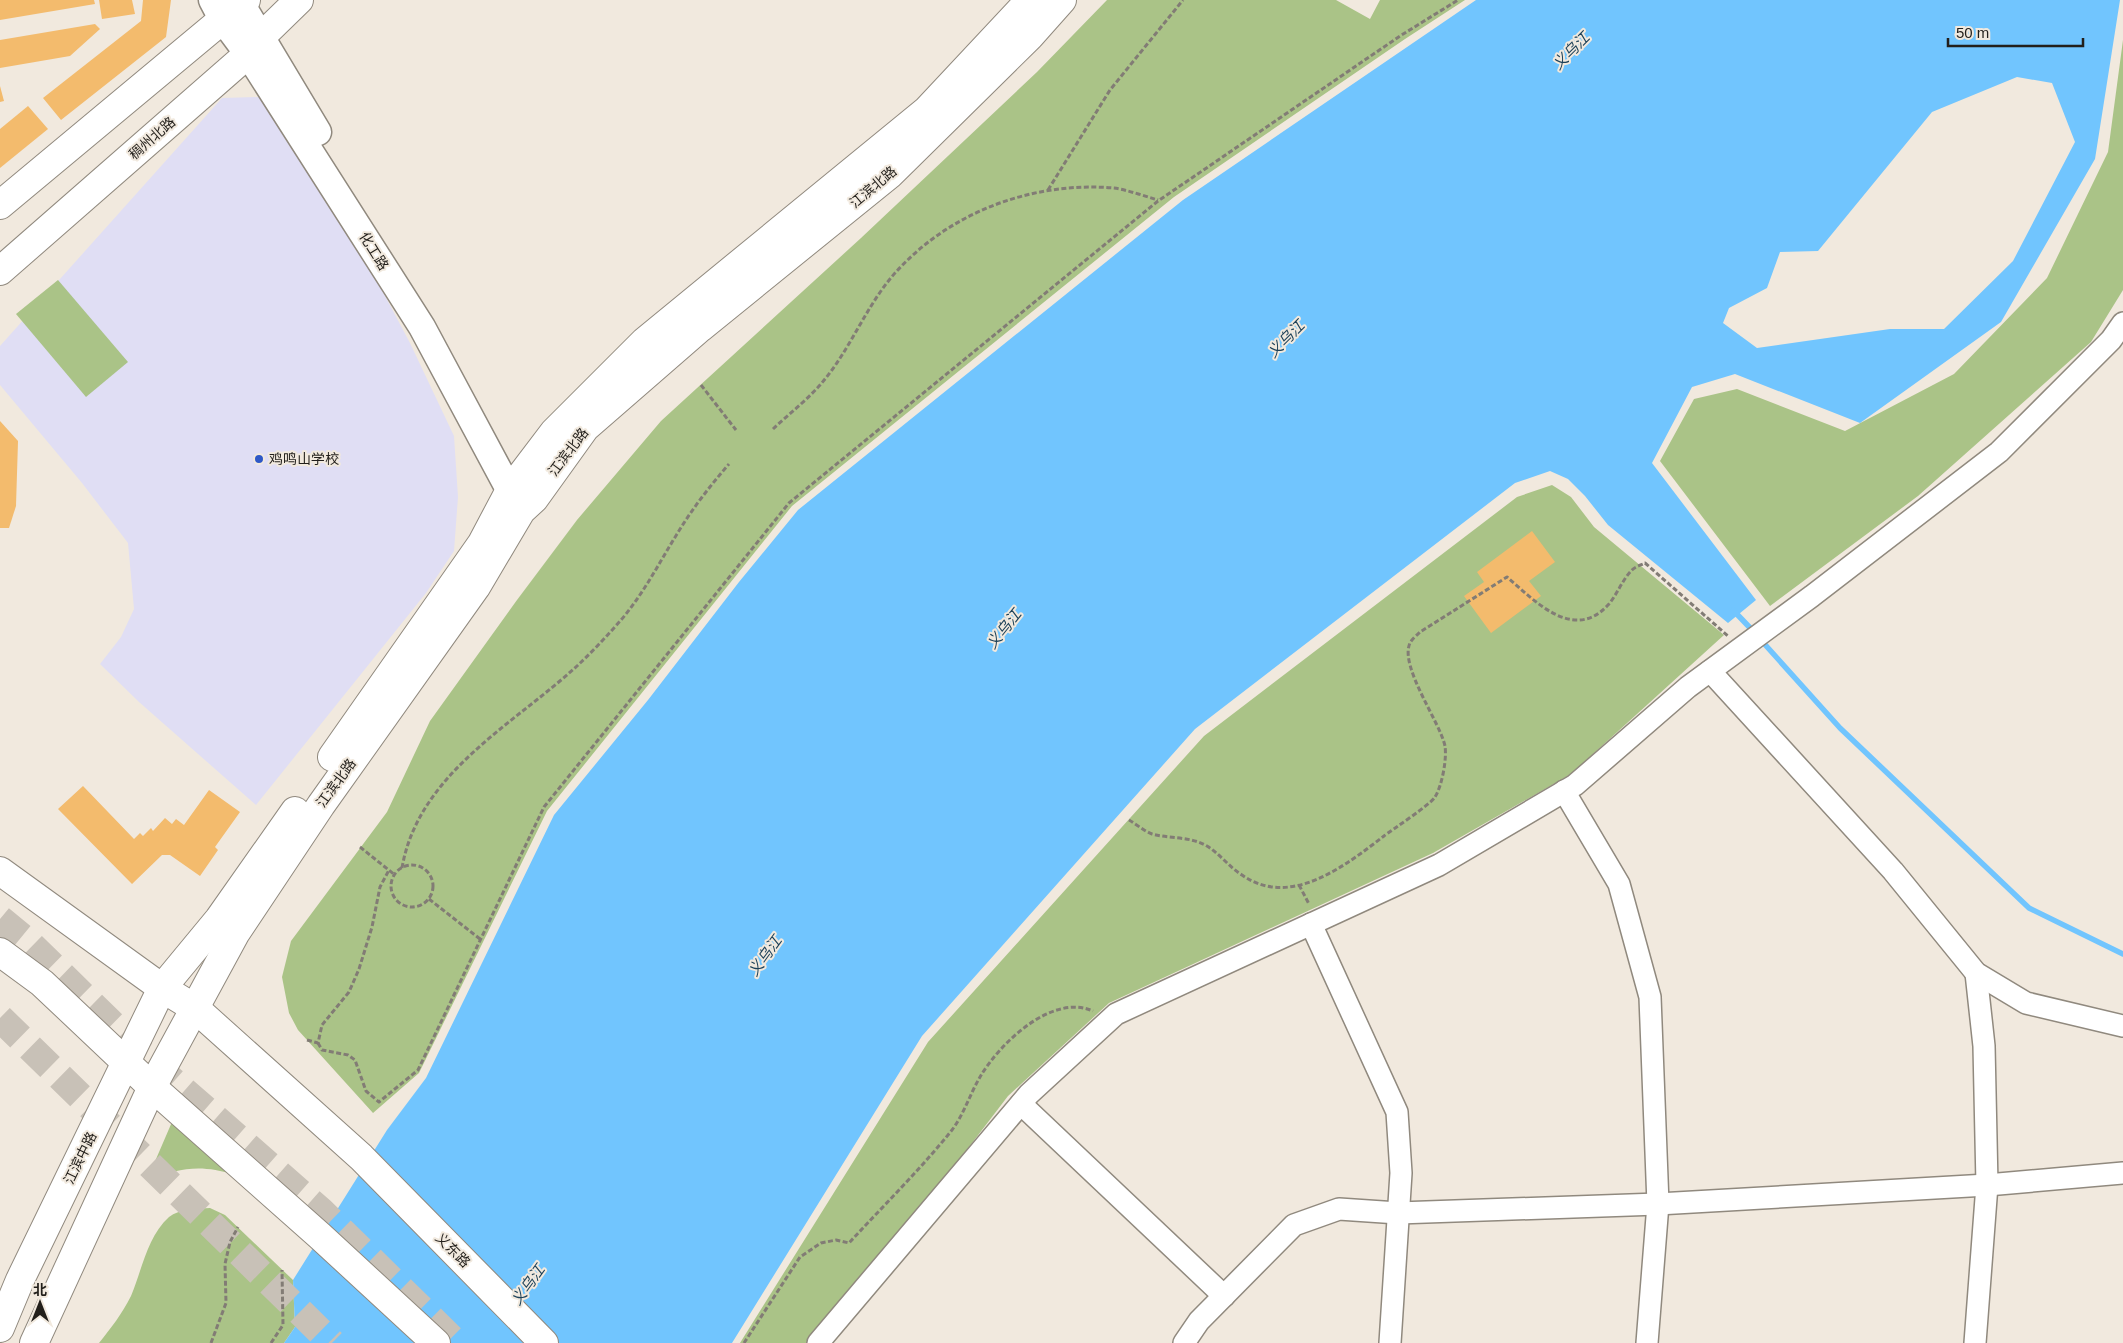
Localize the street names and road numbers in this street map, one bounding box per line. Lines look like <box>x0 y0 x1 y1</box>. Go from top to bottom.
street label: 稠州北路 <box>126 114 178 162</box>
street label: 江滨北路 <box>846 163 900 211</box>
street label: 化工路 <box>356 229 392 273</box>
street label: 江滨北路 <box>545 425 591 479</box>
street label: 江滨北路 <box>313 756 359 810</box>
street label: 江滨中路 <box>61 1129 99 1187</box>
street label: 义东路 <box>432 1229 474 1271</box>

